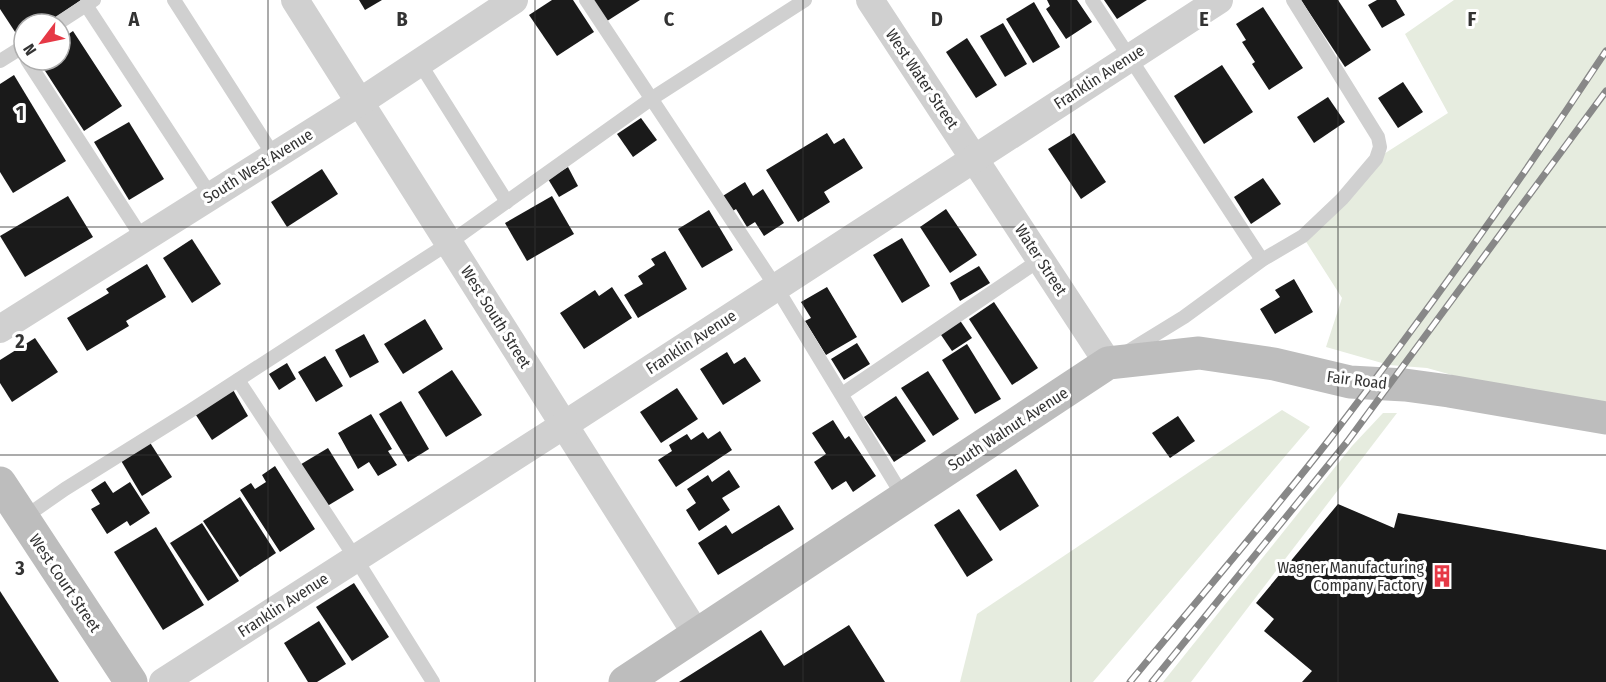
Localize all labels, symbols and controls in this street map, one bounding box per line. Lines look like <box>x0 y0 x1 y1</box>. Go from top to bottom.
text: A <box>128 7 141 31</box>
text: B <box>396 7 408 31</box>
text: C <box>664 7 675 31</box>
text: D <box>931 7 943 31</box>
text: E <box>1199 7 1209 31</box>
text: F <box>1468 7 1477 31</box>
north arrow <box>12 12 72 72</box>
street label: West Water Street <box>882 25 963 133</box>
text: N <box>19 41 40 59</box>
street label: Franklin Avenue <box>1050 41 1148 113</box>
text: 1 <box>16 101 24 125</box>
street label: South West Avenue <box>200 125 316 207</box>
street label: Water Street <box>1011 221 1071 300</box>
street label: West South Street <box>457 262 535 372</box>
street label: Franklin Avenue <box>642 306 740 378</box>
text: 2 <box>14 329 25 353</box>
street label: Fair Road <box>1326 367 1388 393</box>
street label: South Walnut Avenue <box>944 383 1072 475</box>
street label: West Court Street <box>25 530 105 636</box>
text: 3 <box>14 556 25 580</box>
place label: Wagner Manufacturing Company Factory <box>1277 558 1425 595</box>
building icon: Wagner Manufacturing Company Factory <box>1429 563 1455 589</box>
street label: Franklin Avenue <box>234 569 332 641</box>

